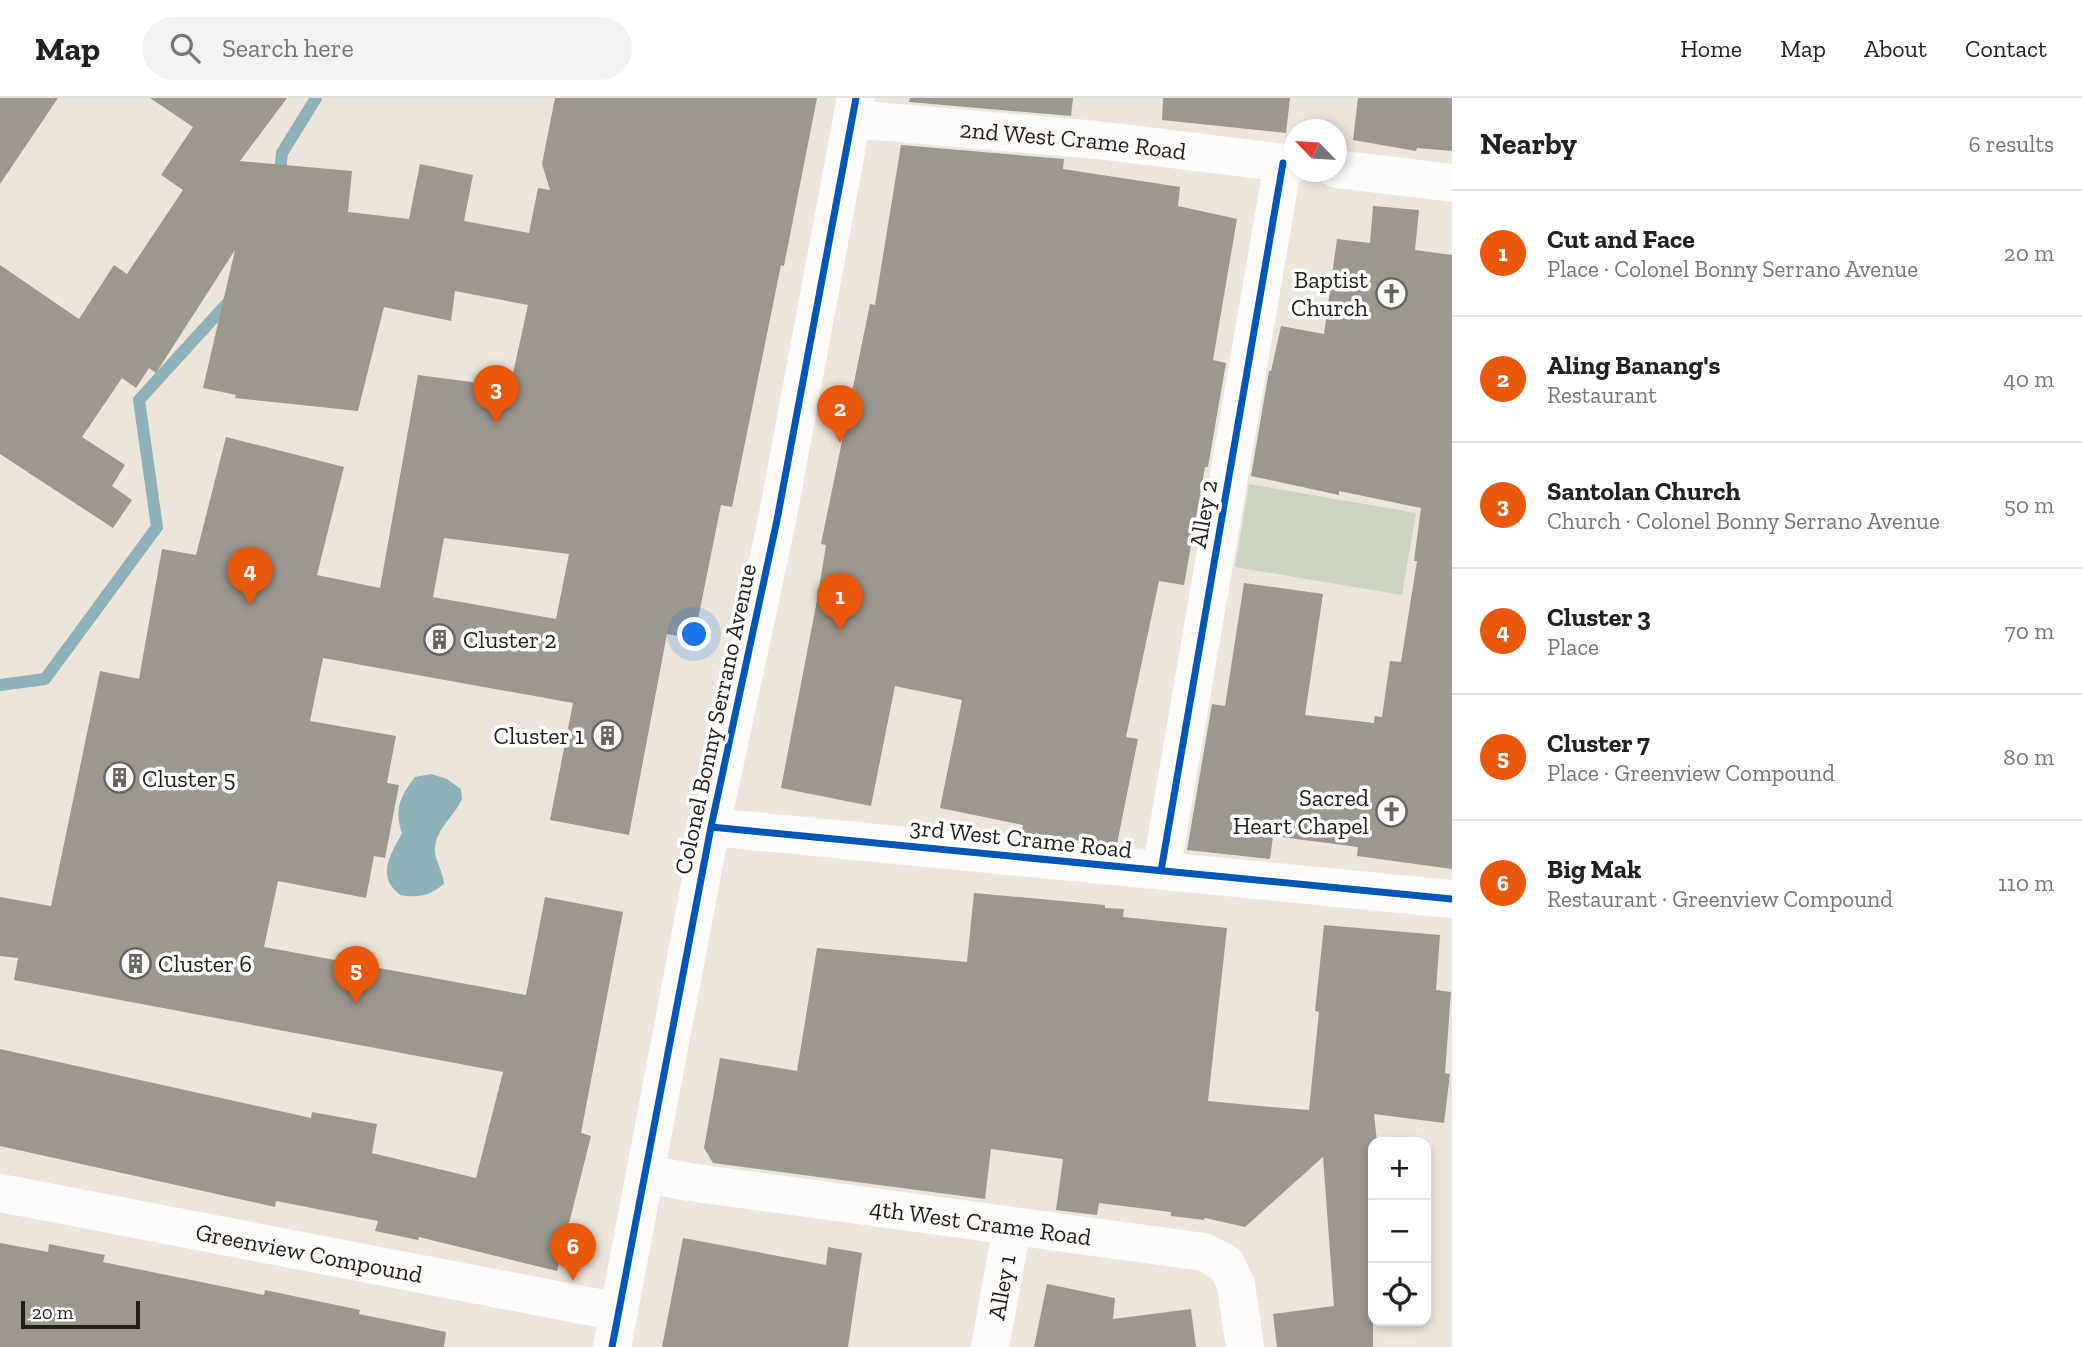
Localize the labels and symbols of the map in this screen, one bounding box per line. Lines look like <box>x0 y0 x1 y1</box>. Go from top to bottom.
street label: 2nd West Crame Road <box>958 114 1188 165</box>
north arrow <box>1284 119 1347 182</box>
place label: Baptist Church <box>1291 265 1369 322</box>
church icon: Baptist Church <box>1374 276 1408 310</box>
pin: 3 <box>473 365 519 423</box>
pin: 2 <box>817 385 863 443</box>
street label: Alley 2 <box>1183 478 1223 550</box>
pin: 4 <box>227 547 273 605</box>
street label: Colonel Bonny Serrano Avenue <box>668 561 762 877</box>
pin: 1 <box>817 573 863 631</box>
your location <box>677 617 711 651</box>
building icon: Cluster 2 <box>423 622 457 656</box>
place label: Cluster 2 <box>463 625 557 654</box>
building icon: Cluster 1 <box>590 718 624 752</box>
place label: Cluster 1 <box>494 721 584 750</box>
building icon: Cluster 5 <box>102 761 136 795</box>
place label: Cluster 5 <box>142 764 235 793</box>
place label: Sacred Heart Chapel <box>1233 783 1369 840</box>
church icon: Sacred Heart Chapel <box>1375 794 1409 828</box>
street label: 3rd West Crame Road <box>908 812 1134 864</box>
building icon: Cluster 6 <box>118 946 152 980</box>
pin: 5 <box>333 946 379 1004</box>
place label: Cluster 6 <box>158 949 252 978</box>
street label: 4th West Crame Road <box>868 1192 1093 1251</box>
street label: Greenview Compound <box>194 1216 425 1288</box>
pin: 6 <box>550 1223 596 1281</box>
street label: Alley 1 <box>981 1252 1021 1322</box>
scale bar <box>21 1298 140 1330</box>

